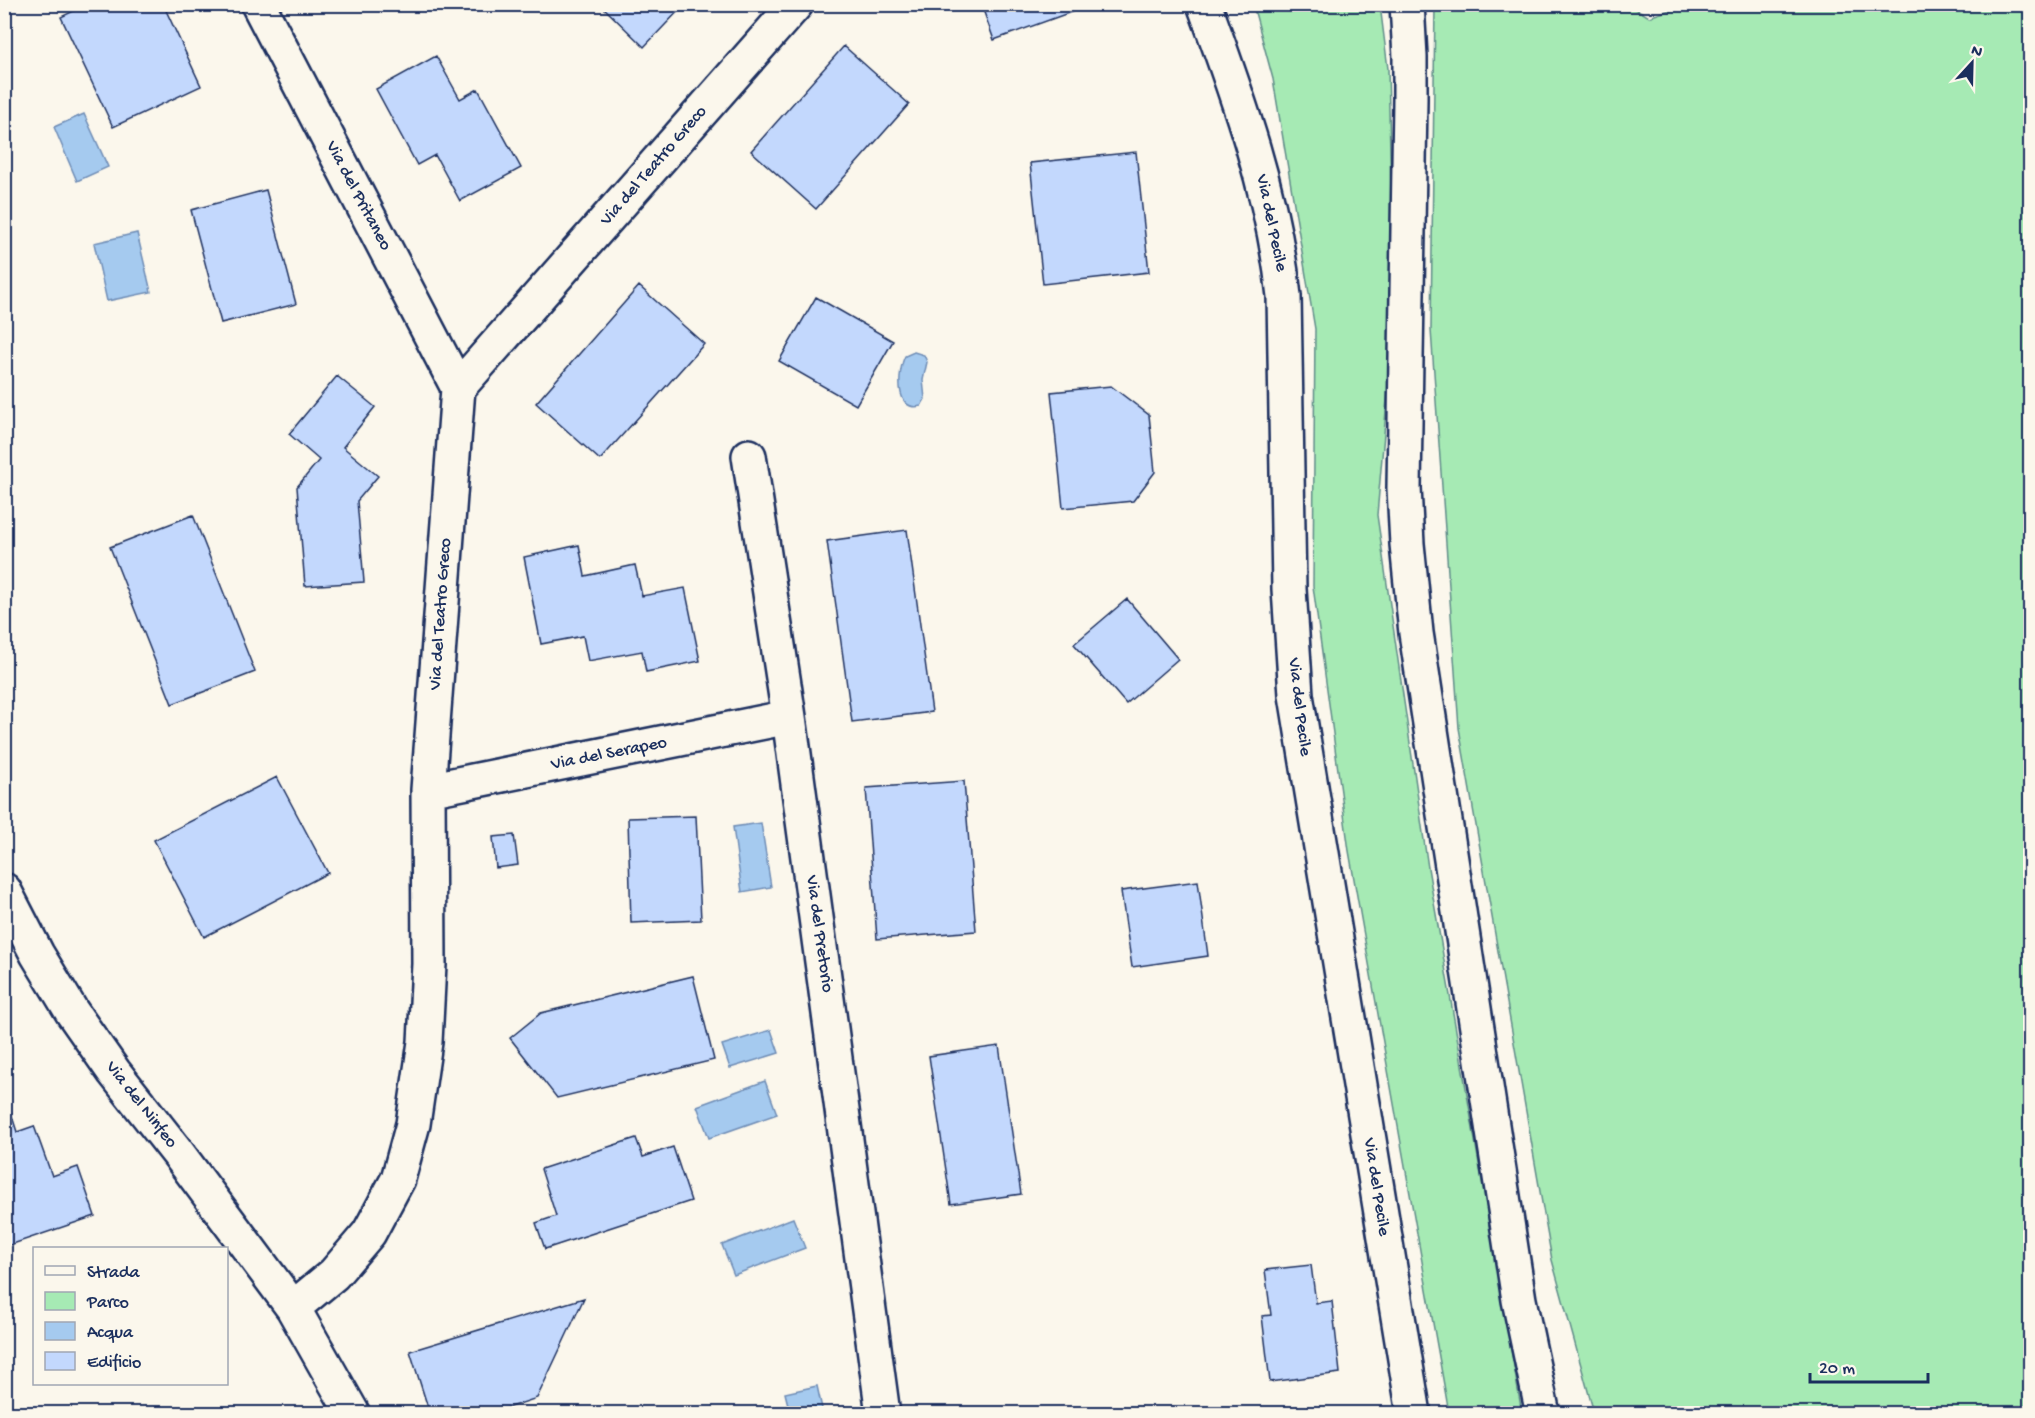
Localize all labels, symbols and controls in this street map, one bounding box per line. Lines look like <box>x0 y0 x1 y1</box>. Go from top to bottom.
north arrow <box>1942 33 2002 93</box>
text: N <box>1968 42 1985 63</box>
street label: Via del Teatro Greco <box>595 102 712 231</box>
street label: Via del Pritaneo <box>320 137 396 254</box>
street label: Via del Pecile <box>1250 172 1292 274</box>
street label: Via del Teatro Greco <box>425 537 457 692</box>
street label: Via del Pecile <box>1282 656 1316 758</box>
street label: Via del Serapeo <box>548 732 669 776</box>
street label: Via del Pretorio <box>800 873 838 994</box>
street label: Via del Ninfeo <box>100 1057 181 1153</box>
street label: Via del Pecile <box>1358 1136 1394 1238</box>
legend <box>33 1247 228 1385</box>
text: Strada <box>87 1263 141 1284</box>
text: Parco <box>86 1293 129 1314</box>
text: Acqua <box>87 1323 134 1344</box>
scale bar <box>1810 1346 1928 1384</box>
text: Edificio <box>87 1353 141 1374</box>
text: 20 m <box>1819 1359 1855 1380</box>

